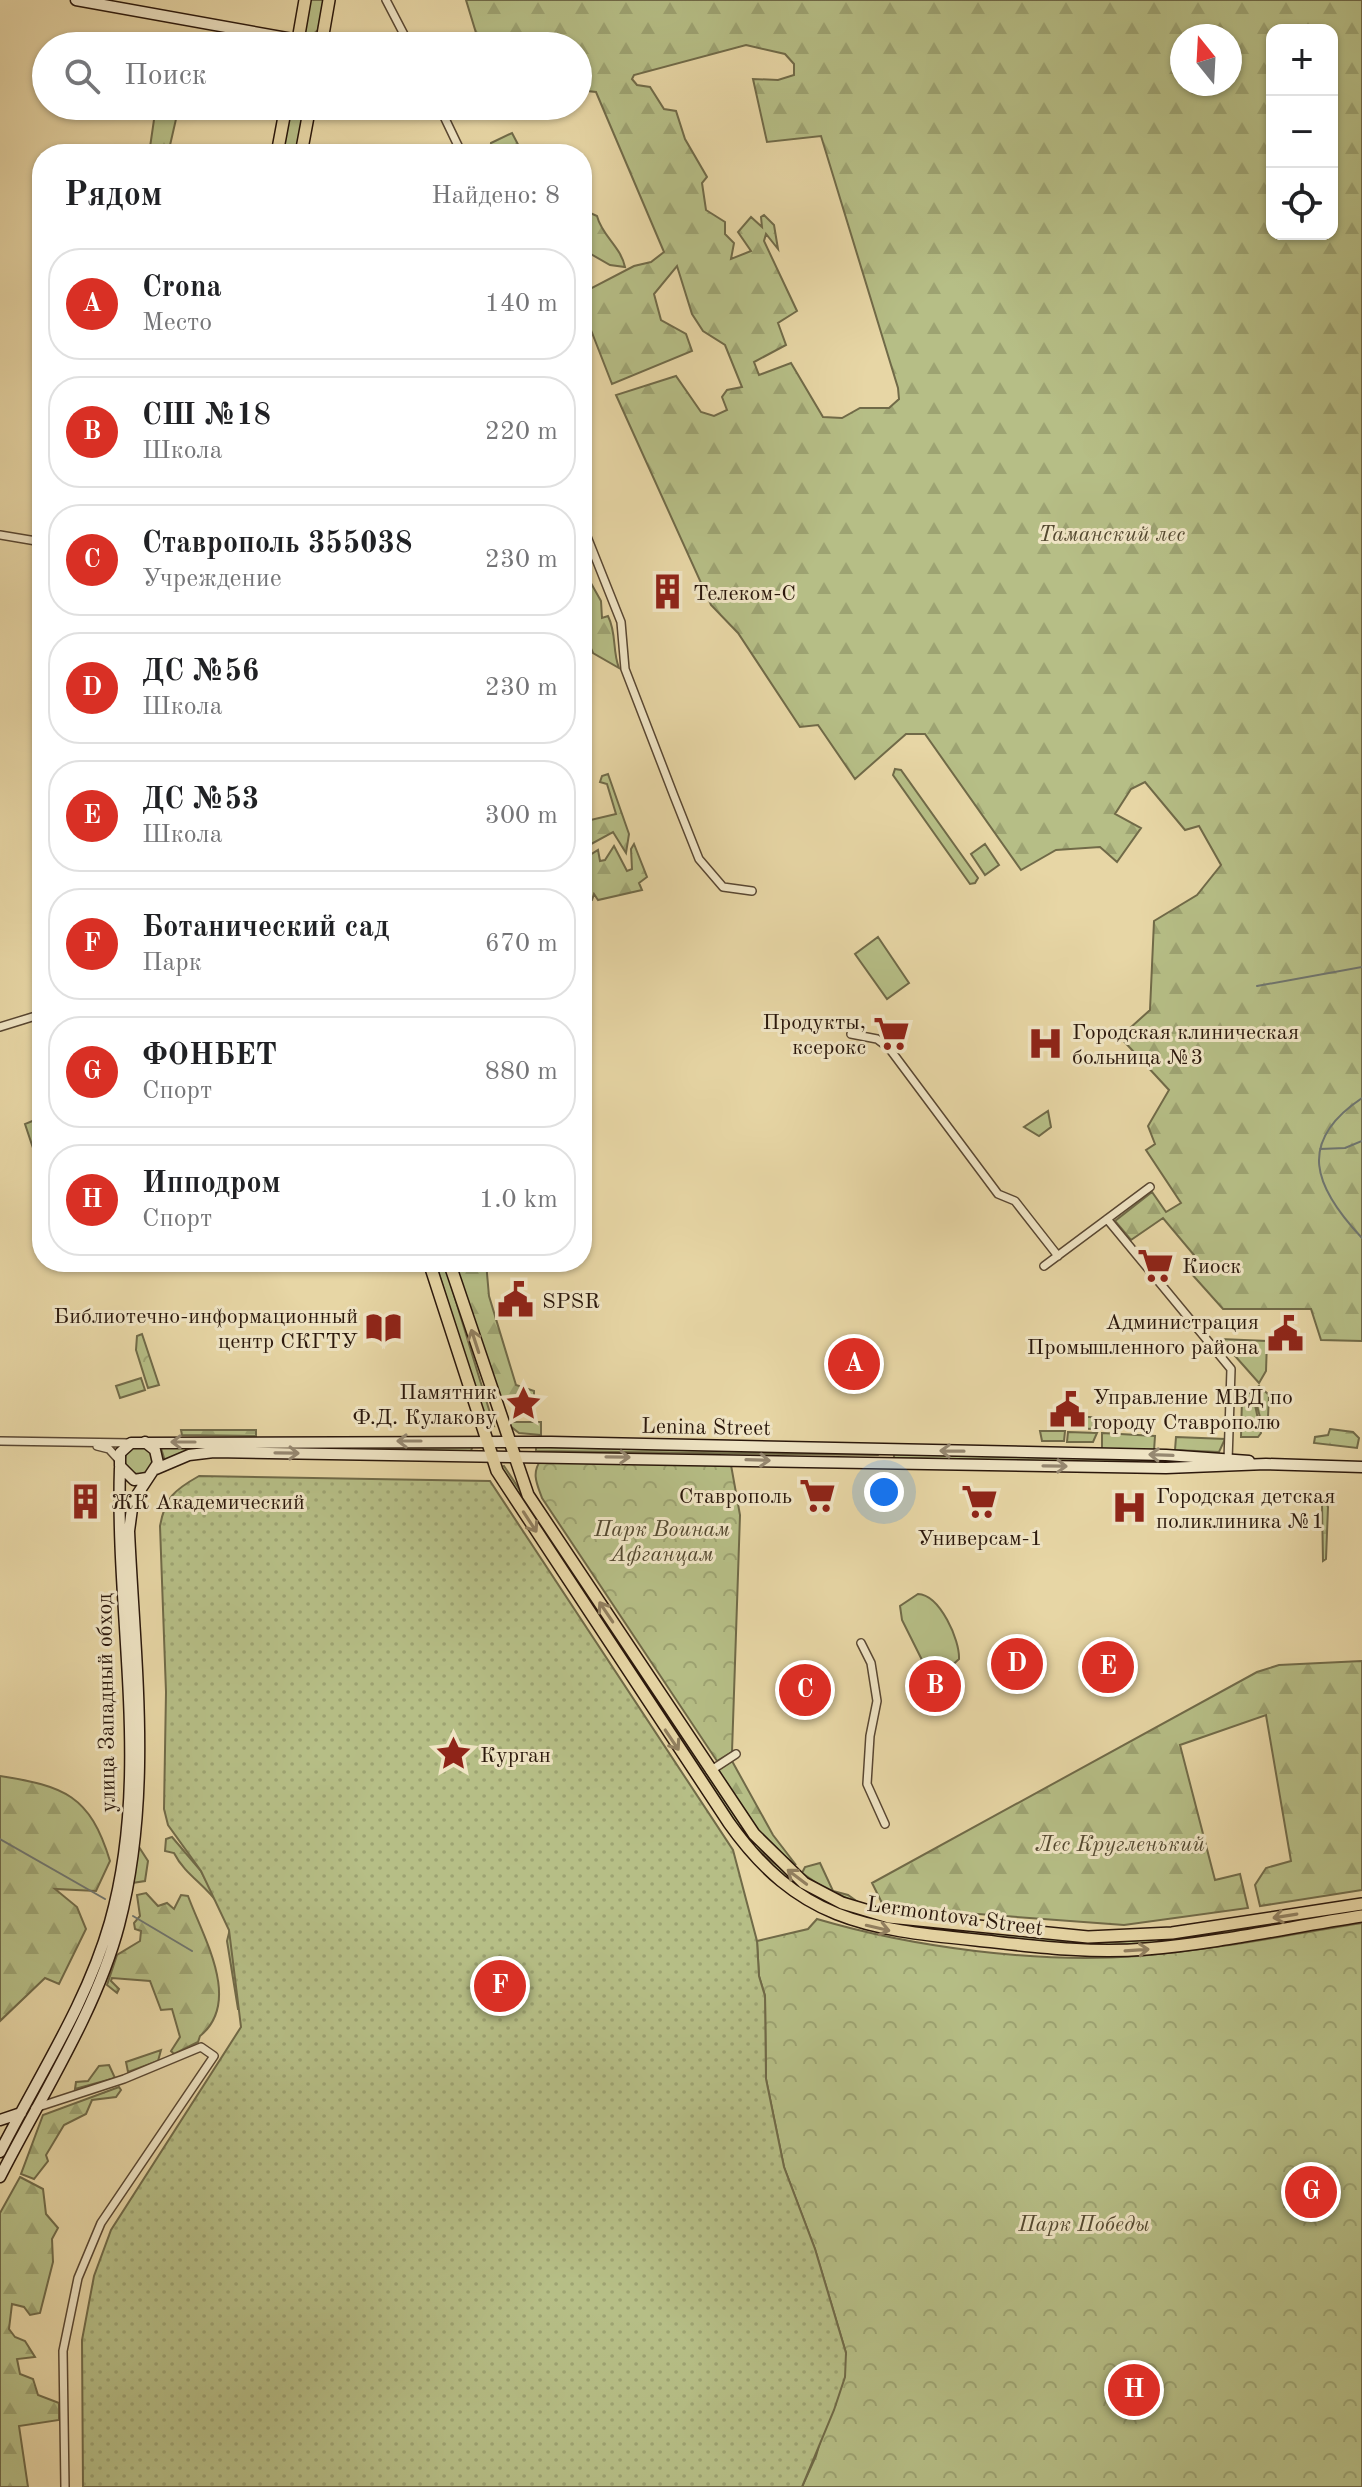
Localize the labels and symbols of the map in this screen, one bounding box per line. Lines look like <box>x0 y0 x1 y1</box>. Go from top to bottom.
north arrow <box>1170 24 1242 96</box>
park label: Таманский лес <box>1038 524 1186 546</box>
building icon: Телеком-С <box>648 573 686 611</box>
place label: Телеком-С <box>693 583 796 605</box>
place label: Продукты, ксерокс <box>762 1012 866 1059</box>
supermarket icon: Продукты, ксерокс <box>873 1015 911 1053</box>
place label: Городская клиническая больница №3 <box>1072 1022 1299 1069</box>
hospital icon: Городская клиническая больница №3 <box>1027 1025 1065 1063</box>
supermarket icon: Киоск <box>1137 1246 1175 1284</box>
place label: Киоск <box>1182 1256 1241 1278</box>
public building icon: SPSR <box>497 1281 535 1319</box>
place label: SPSR <box>542 1291 600 1313</box>
place label: Библиотечно-информационный центр СКГТУ <box>54 1306 358 1353</box>
library icon: Библиотечно-информационный центр СКГТУ <box>365 1309 403 1347</box>
place label: Администрация Промышленного района <box>1027 1312 1259 1359</box>
public building icon: Администрация Промышленного района <box>1266 1315 1304 1353</box>
one-way arrow <box>467 1329 482 1355</box>
pin: A <box>828 1334 880 1394</box>
place label: Памятник Ф.Д. Кулакову <box>352 1382 497 1429</box>
place icon: Памятник Ф.Д. Кулакову <box>504 1385 542 1423</box>
place label: Управление МВД по городу Ставрополю <box>1093 1387 1293 1434</box>
public building icon: Управление МВД по городу Ставрополю <box>1048 1390 1086 1428</box>
street label: Lenina Street <box>641 1416 771 1440</box>
one-way arrow <box>170 1434 197 1450</box>
one-way arrow <box>396 1434 423 1449</box>
one-way arrow <box>939 1443 966 1458</box>
one-way arrow <box>273 1445 300 1461</box>
one-way arrow <box>1148 1447 1175 1462</box>
one-way arrow <box>604 1449 631 1465</box>
one-way arrow <box>744 1452 771 1467</box>
one-way arrow <box>1041 1458 1068 1473</box>
your location <box>864 1472 904 1512</box>
supermarket icon: Ставрополь <box>799 1476 837 1514</box>
building icon: ЖК Академический <box>66 1482 104 1520</box>
supermarket icon: Универсам-1 <box>961 1482 999 1520</box>
place label: Ставрополь <box>679 1486 792 1508</box>
place label: Городская детская поликлиника №1 <box>1156 1486 1335 1533</box>
hospital icon: Городская детская поликлиника №1 <box>1111 1489 1149 1527</box>
place label: ЖК Академический <box>111 1492 305 1514</box>
one-way arrow <box>522 1510 538 1533</box>
park label: Парк Воинам Афганцам <box>593 1519 730 1566</box>
place label: Универсам-1 <box>917 1528 1043 1550</box>
street label: улица Западный обход <box>94 1593 120 1813</box>
one-way arrow <box>598 1601 614 1623</box>
pin: D <box>991 1634 1043 1694</box>
pin: E <box>1082 1637 1134 1697</box>
pin: B <box>909 1656 961 1716</box>
pin: C <box>779 1660 831 1720</box>
one-way arrow <box>664 1728 680 1750</box>
place icon: Курган <box>435 1735 473 1773</box>
place label: Курган <box>480 1745 551 1767</box>
park label: Лес Кругленький <box>1035 1834 1205 1856</box>
one-way arrow <box>787 1868 808 1885</box>
street label: Lermontova Street <box>865 1894 1044 1940</box>
one-way arrow <box>1273 1909 1298 1924</box>
one-way arrow <box>865 1921 890 1936</box>
one-way arrow <box>1123 1942 1149 1957</box>
pin: F <box>474 1956 526 2016</box>
pin: G <box>1285 2162 1337 2222</box>
park label: Парк Победы <box>1017 2214 1150 2236</box>
pin: H <box>1108 2360 1160 2420</box>

